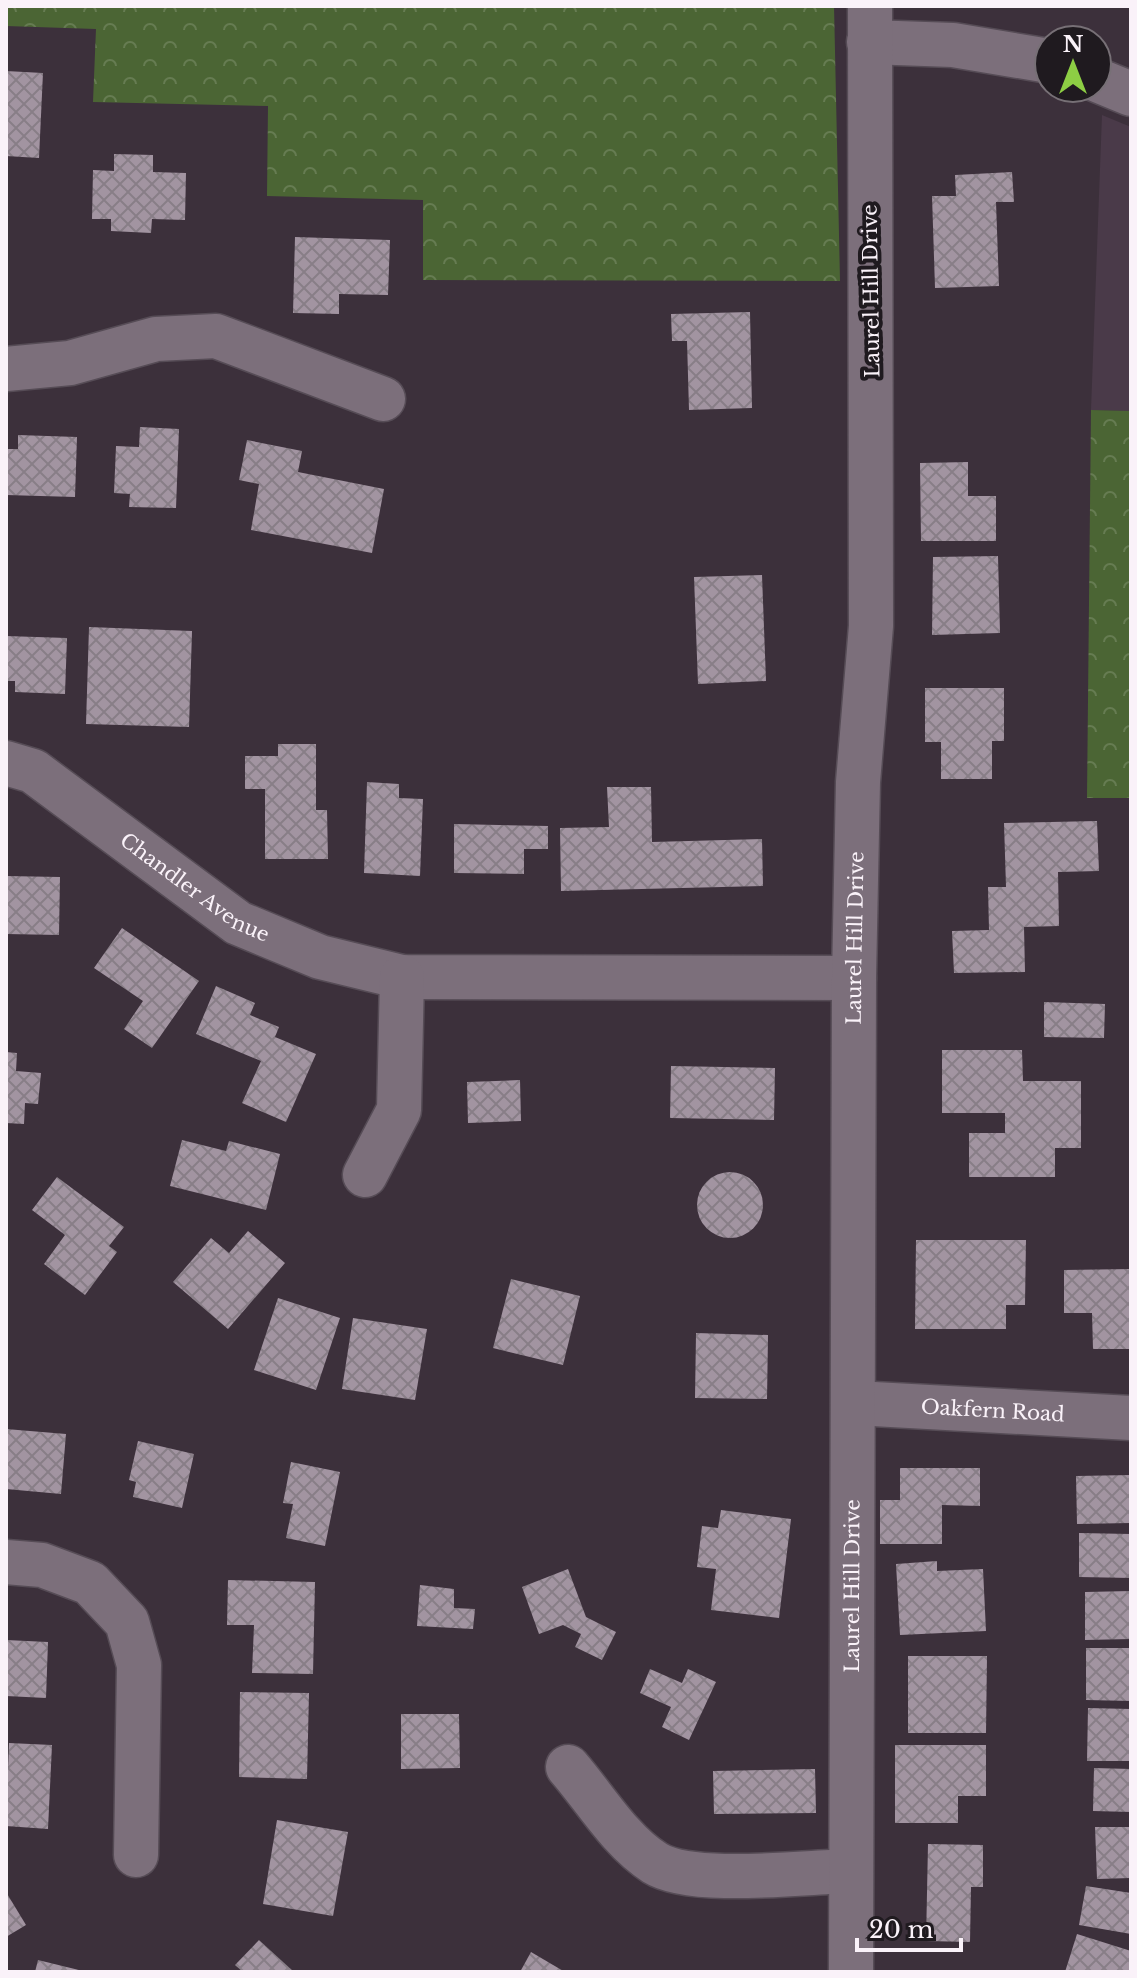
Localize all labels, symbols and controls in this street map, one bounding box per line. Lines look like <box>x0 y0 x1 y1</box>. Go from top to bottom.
north arrow <box>1033 24 1113 104</box>
text: N <box>1063 31 1084 58</box>
street label: Laurel Hill Drive <box>857 204 885 378</box>
street label: Chandler Avenue <box>116 828 273 947</box>
street label: Laurel Hill Drive <box>842 851 869 1025</box>
street label: Oakfern Road <box>920 1395 1065 1426</box>
street label: Laurel Hill Drive <box>840 1499 864 1673</box>
scale bar <box>857 1902 961 1952</box>
text: 20 m <box>869 1915 934 1944</box>

